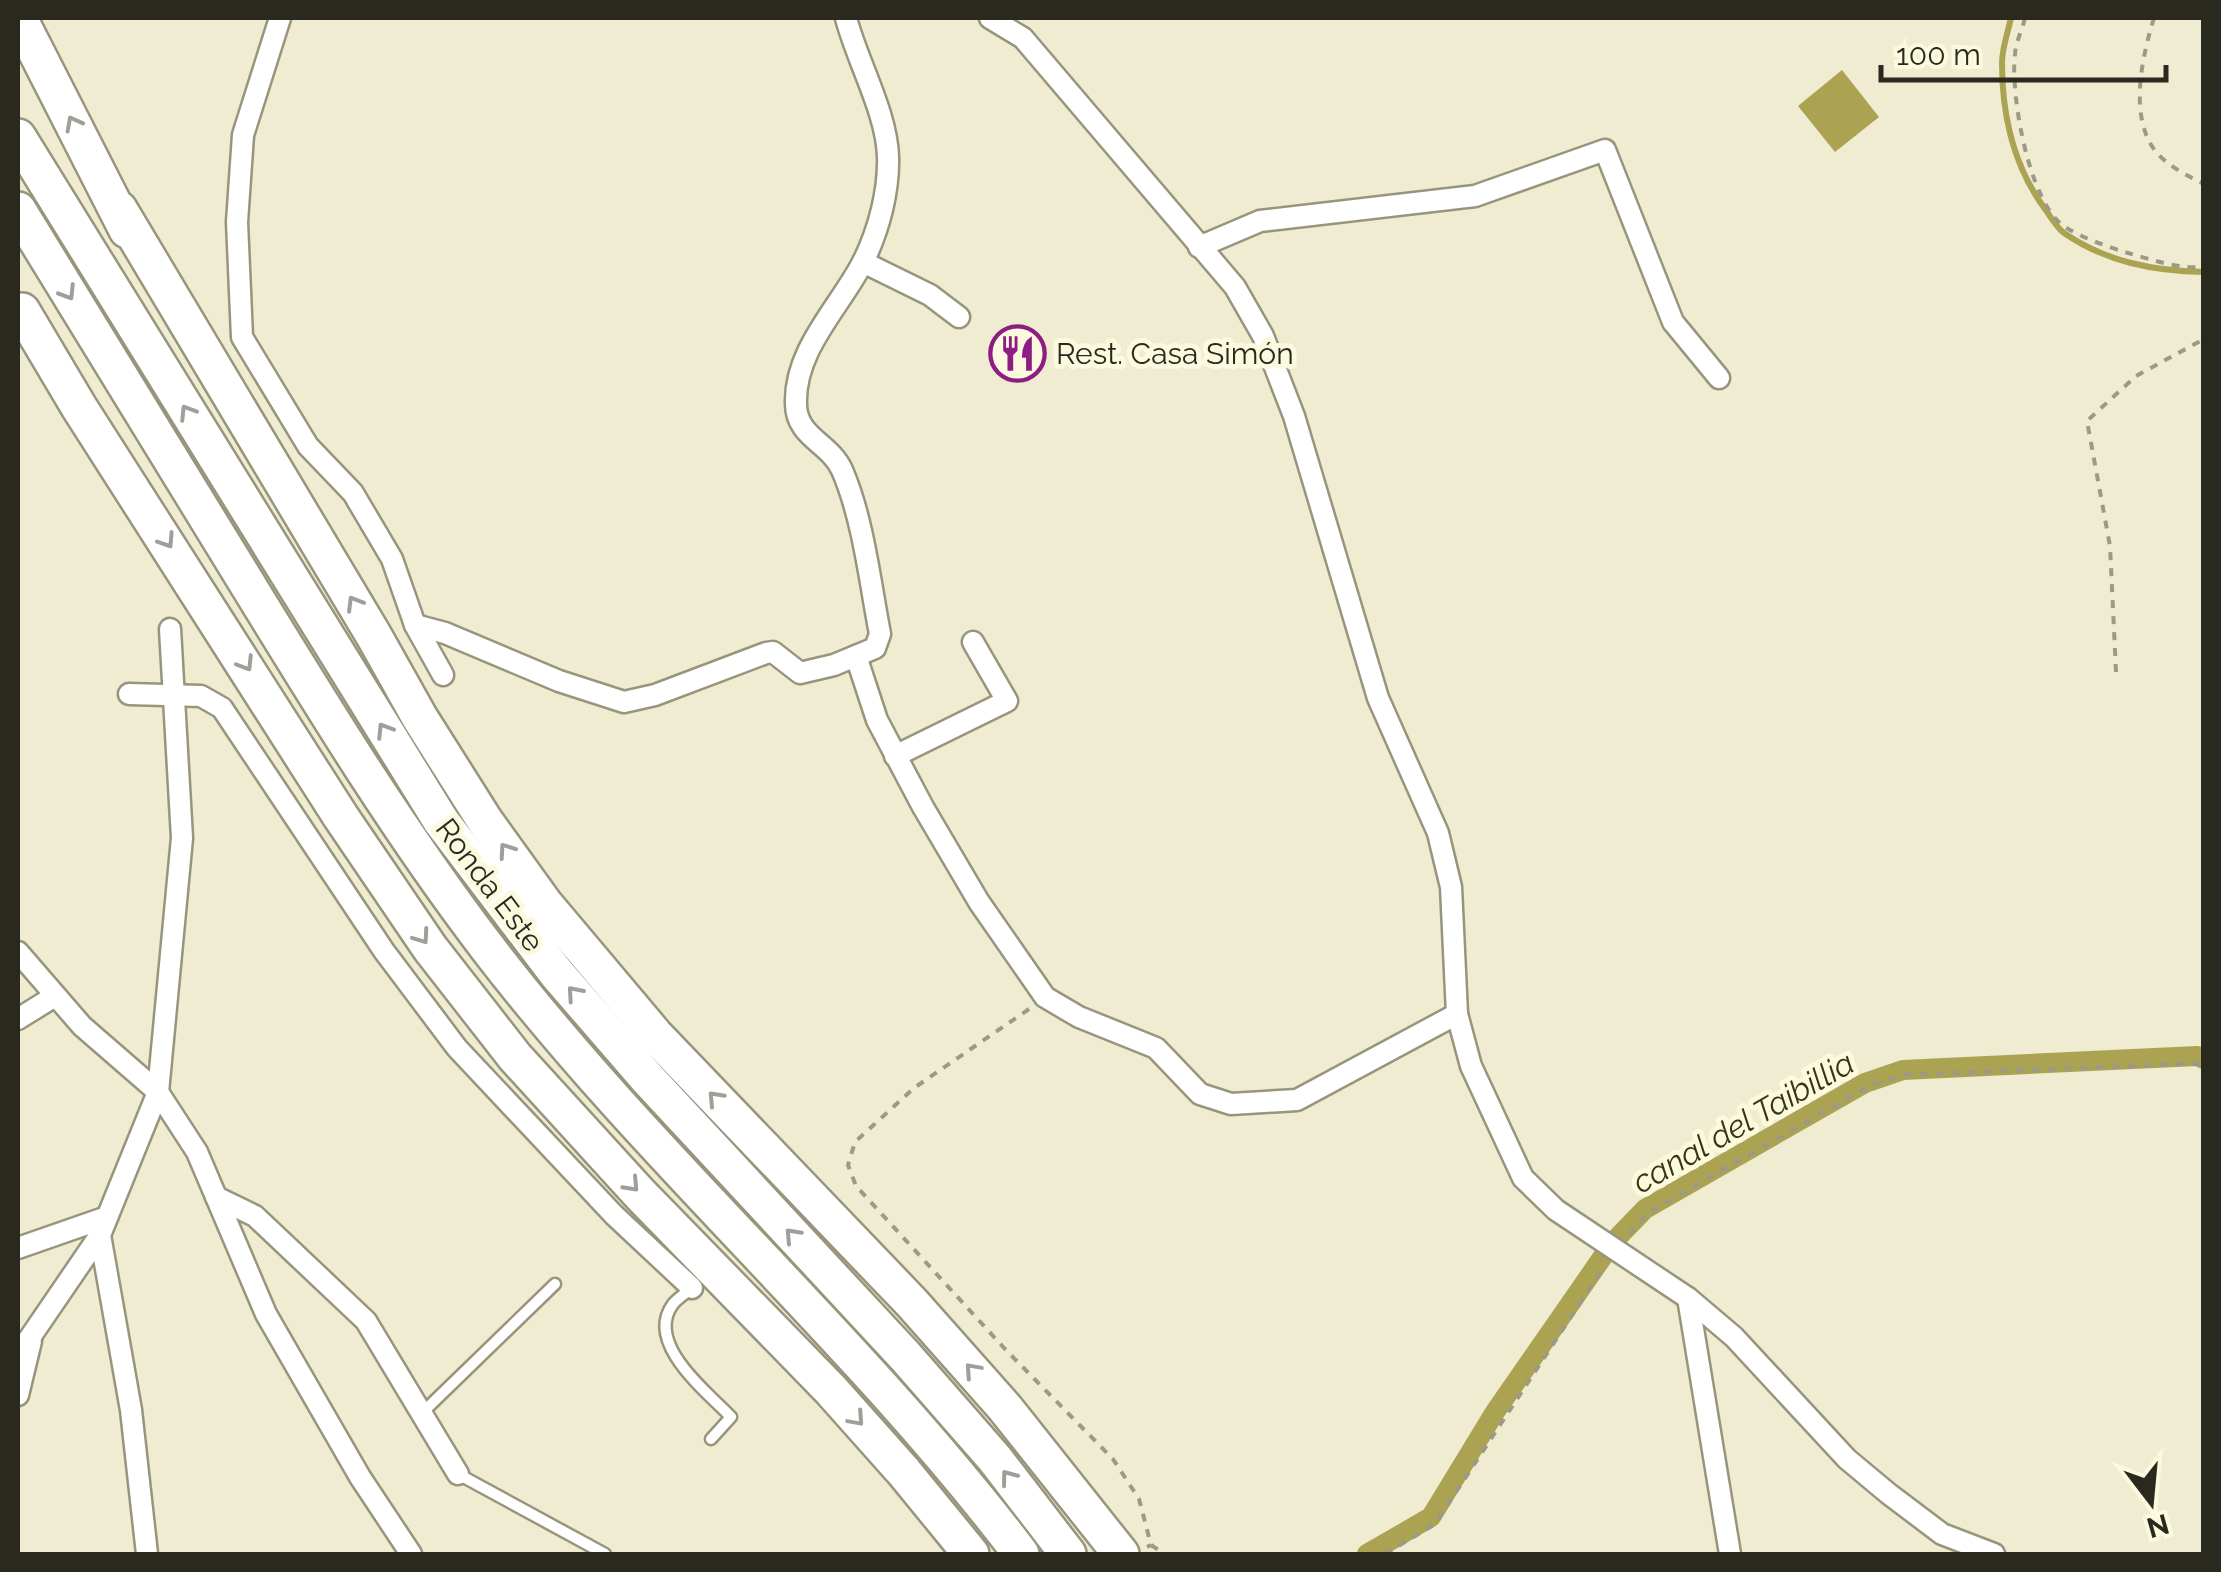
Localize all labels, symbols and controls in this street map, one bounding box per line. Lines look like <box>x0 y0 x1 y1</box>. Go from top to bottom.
scale bar <box>1881 20 2166 82</box>
text: 100 m <box>1896 37 1981 72</box>
one-way arrow <box>66 116 85 134</box>
one-way arrow <box>56 282 75 300</box>
restaurant icon: Rest. Casa Simón <box>987 323 1047 383</box>
place label: Rest. Casa Simón <box>1056 336 1294 371</box>
one-way arrow <box>180 404 199 422</box>
one-way arrow <box>155 530 173 549</box>
one-way arrow <box>348 596 367 614</box>
one-way arrow <box>234 653 253 671</box>
one-way arrow <box>378 723 397 741</box>
street label: Ronda Este <box>429 812 551 958</box>
one-way arrow <box>500 842 518 861</box>
one-way arrow <box>410 926 428 944</box>
one-way arrow <box>568 987 586 1005</box>
water label: canal del Taibillia <box>1626 1044 1860 1200</box>
one-way arrow <box>708 1092 726 1110</box>
one-way arrow <box>620 1173 638 1192</box>
one-way arrow <box>786 1228 804 1247</box>
one-way arrow <box>965 1363 983 1382</box>
one-way arrow <box>845 1408 863 1426</box>
north arrow <box>2101 1452 2201 1552</box>
one-way arrow <box>1003 1470 1020 1488</box>
text: N <box>2143 1507 2173 1544</box>

